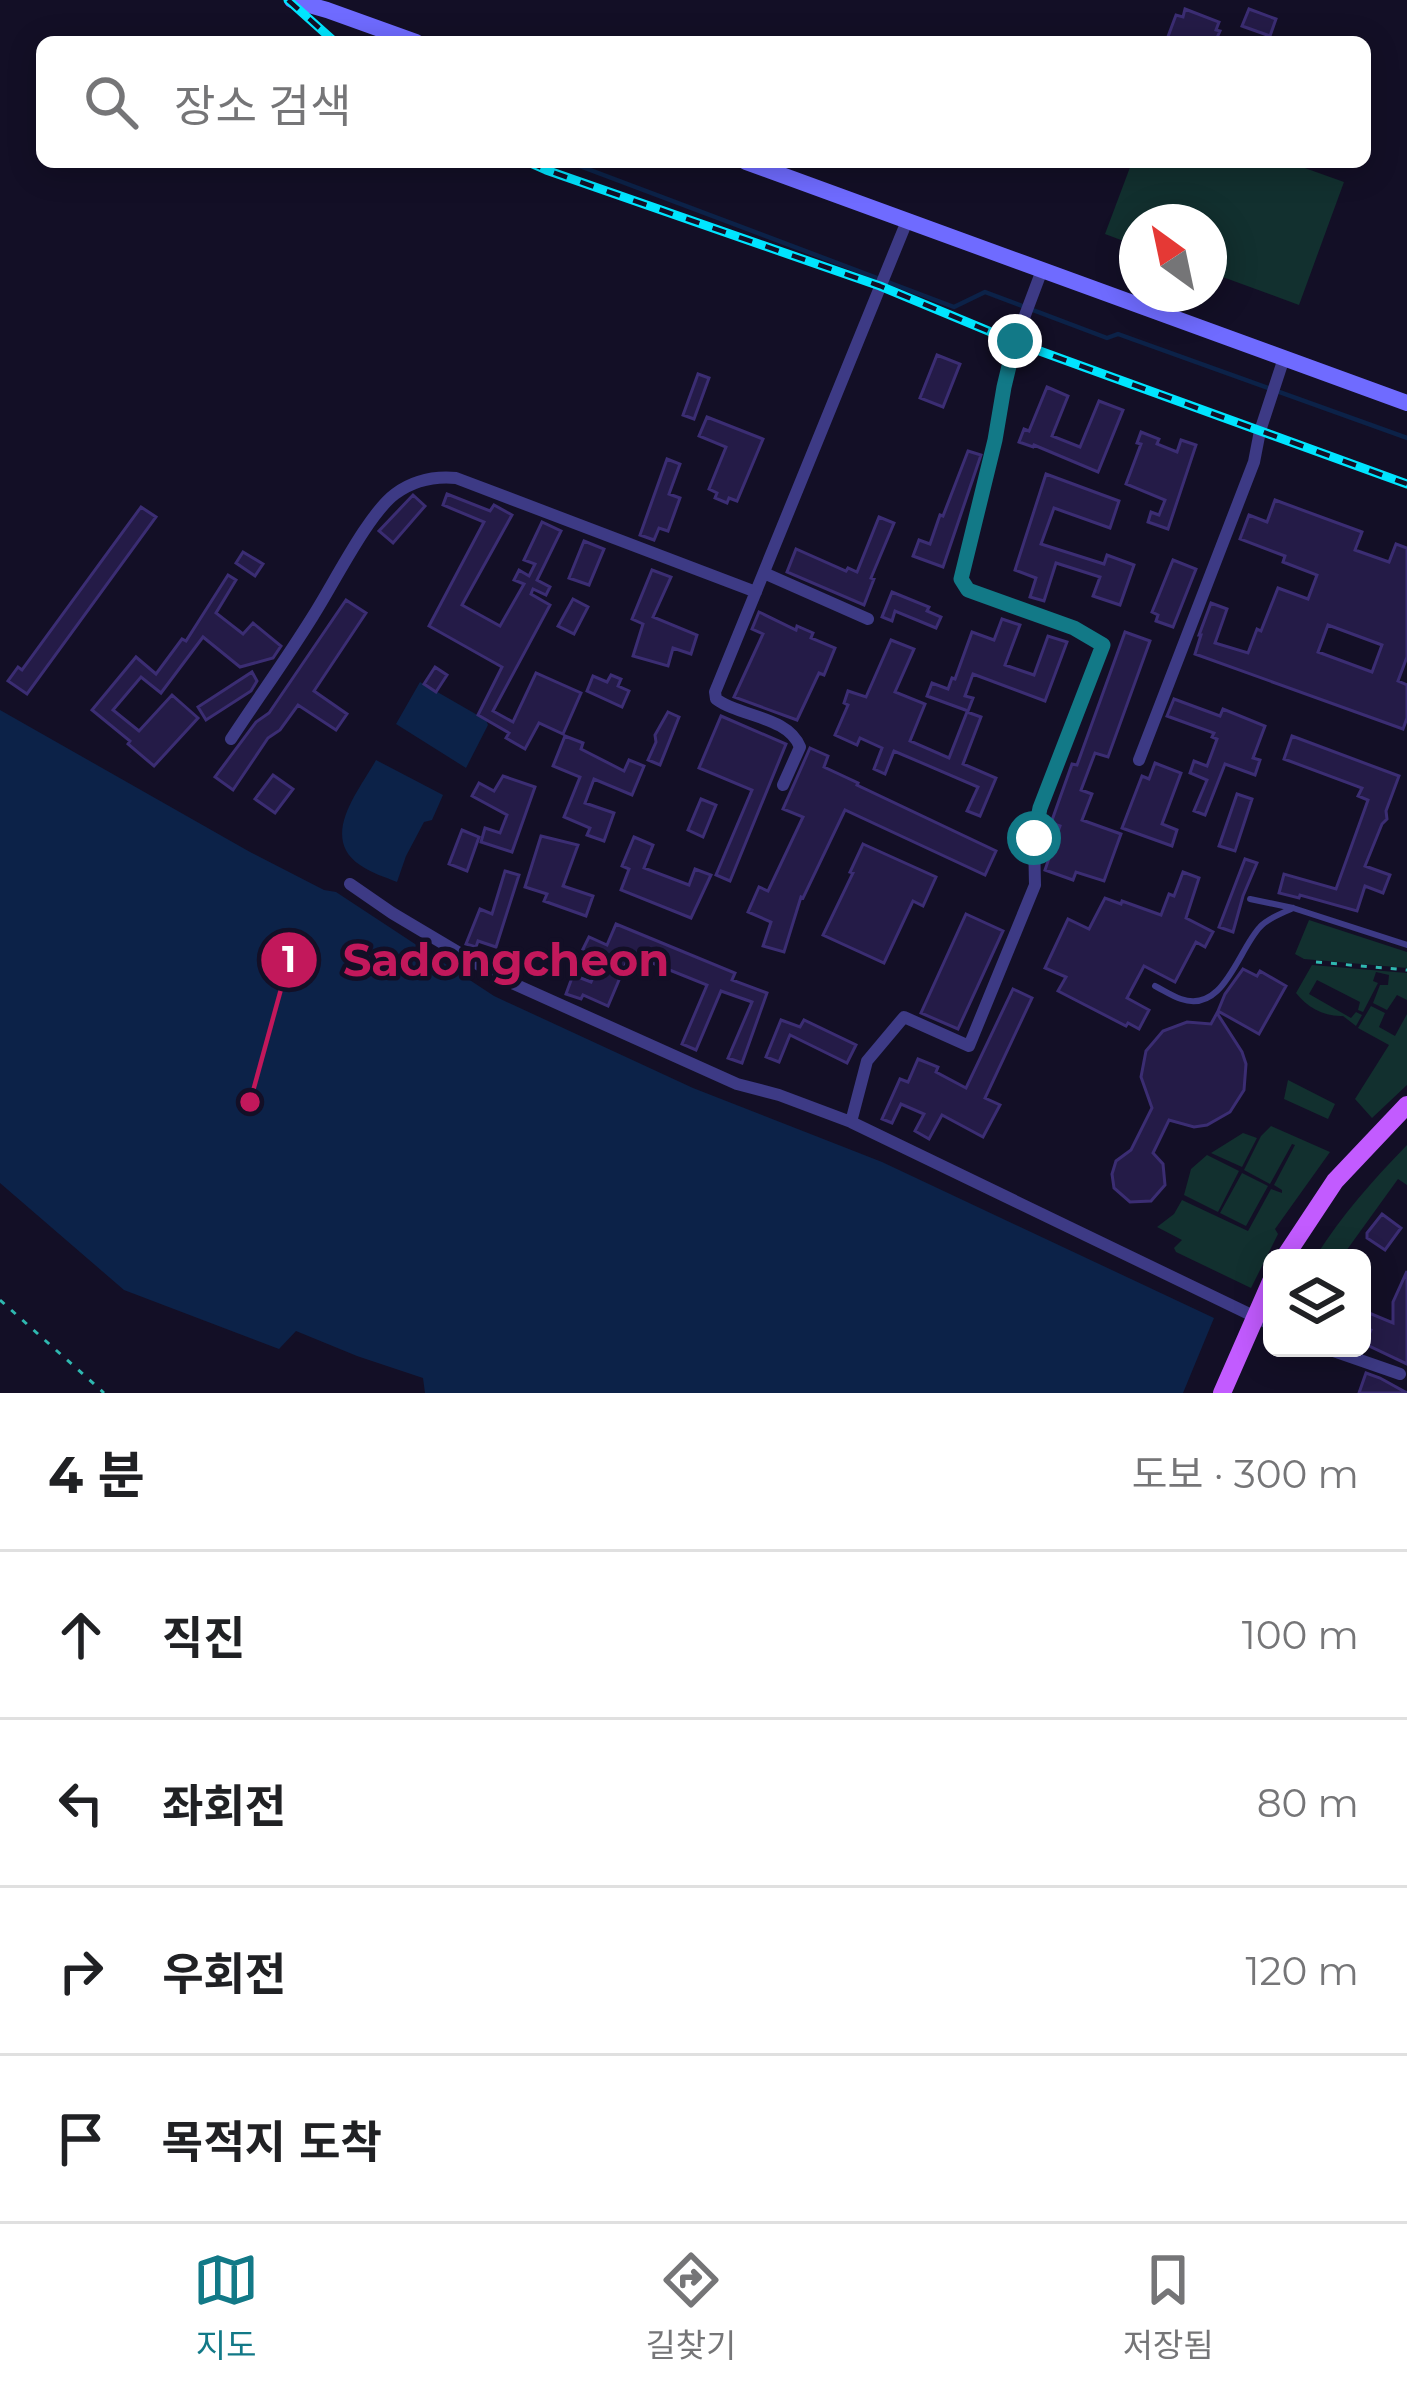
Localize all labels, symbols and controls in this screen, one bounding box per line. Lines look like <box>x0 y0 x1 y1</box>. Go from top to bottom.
search box <box>36 36 1371 168</box>
icon: search <box>78 69 144 135</box>
text: 장소 검색 <box>174 78 351 133</box>
north arrow <box>1119 204 1227 312</box>
route end <box>988 314 1042 368</box>
route start <box>1007 811 1061 865</box>
callout: Sadongcheon <box>259 919 693 1000</box>
text: Sadongcheon <box>343 932 669 987</box>
text: 1 <box>282 937 296 981</box>
map controls <box>1263 1249 1371 1357</box>
button: layers <box>1263 1249 1371 1357</box>
text: 4 분 <box>48 1444 145 1506</box>
text: 도보 · 300 m <box>1132 1450 1359 1498</box>
icon: ahead <box>48 1602 114 1668</box>
text: 직진 <box>162 1610 245 1665</box>
text: 100 m <box>1242 1611 1359 1659</box>
icon: left <box>48 1770 114 1836</box>
text: 좌회전 <box>162 1778 286 1833</box>
text: 80 m <box>1257 1779 1359 1827</box>
icon: right <box>48 1938 114 2004</box>
text: 우회전 <box>162 1946 286 2001</box>
text: 120 m <box>1245 1947 1359 1995</box>
icon: arrive <box>48 2106 114 2172</box>
text: 목적지 도착 <box>162 2114 382 2169</box>
tab: 지도 <box>193 2247 259 2367</box>
tab: 길찾기 <box>645 2247 736 2367</box>
tab: 저장됨 <box>1123 2247 1214 2367</box>

